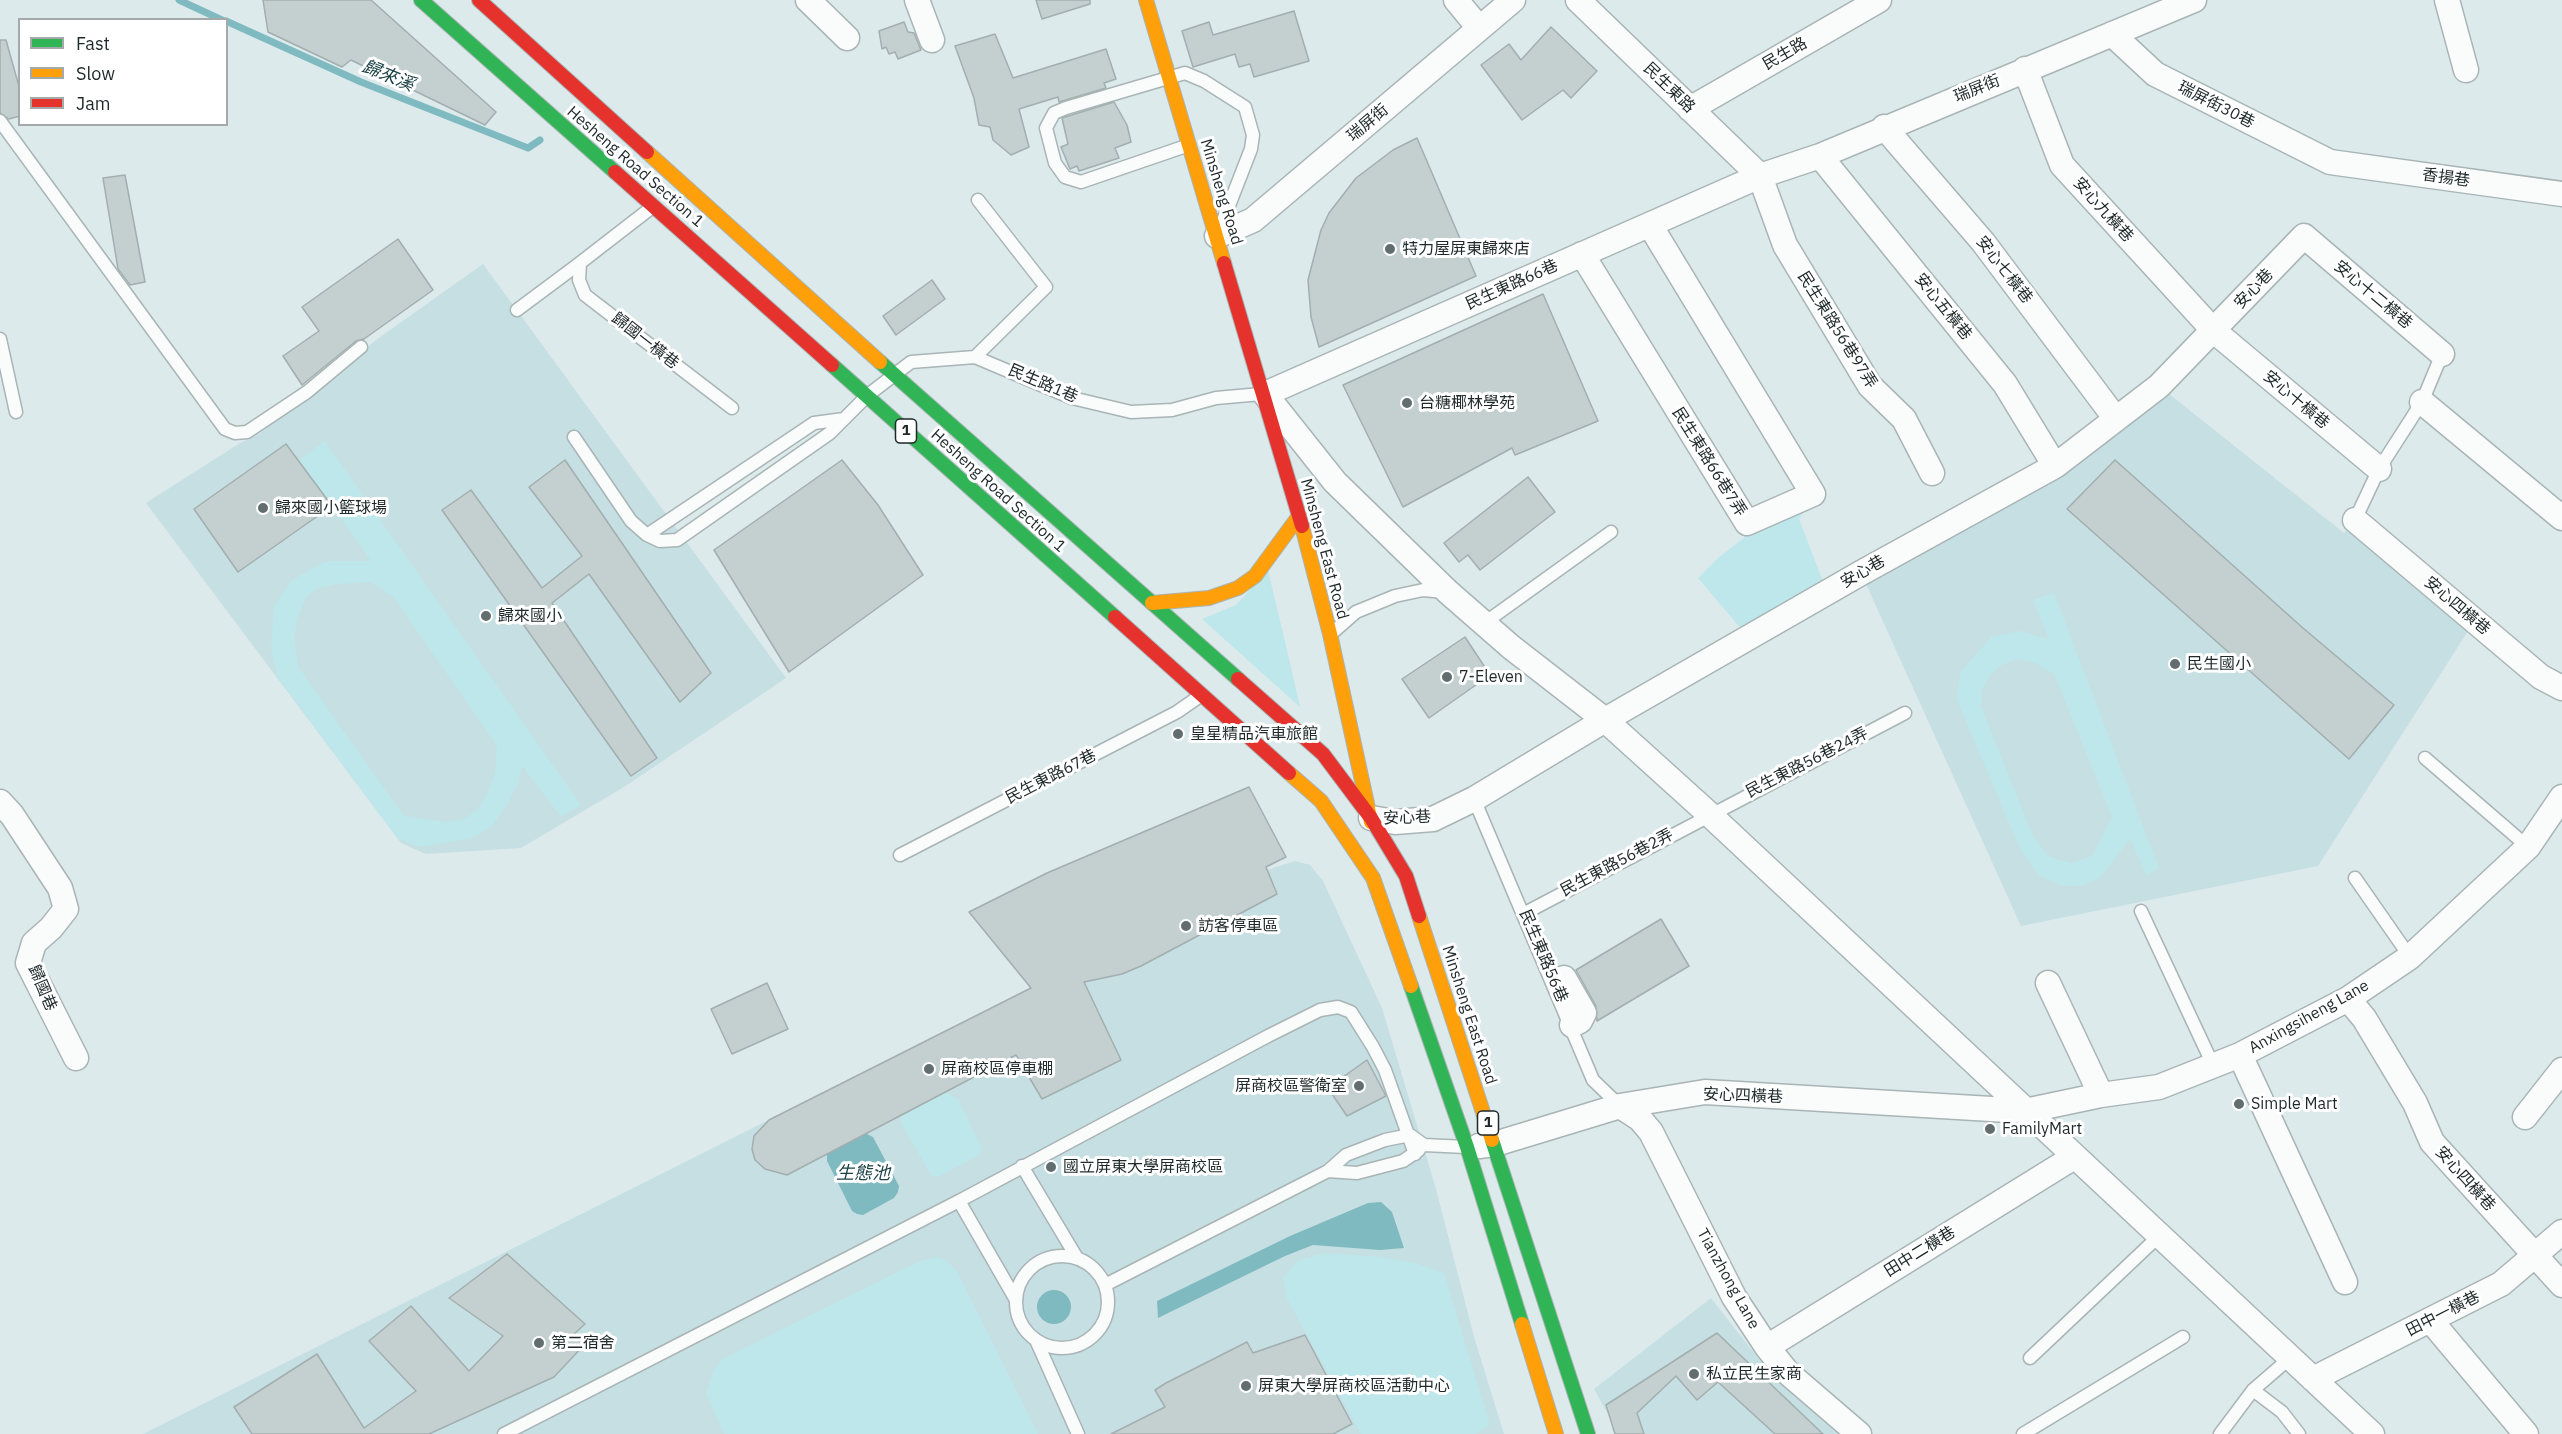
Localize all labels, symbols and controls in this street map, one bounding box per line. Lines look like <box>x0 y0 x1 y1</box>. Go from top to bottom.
legend <box>18 18 228 126</box>
text: Fast <box>76 32 110 55</box>
street label: 民生路 <box>1759 34 1811 74</box>
water label: 歸來溪 <box>359 56 417 96</box>
street label: 民生東路 <box>1639 59 1699 117</box>
text: Slow <box>76 62 115 85</box>
street label: 瑞屏街 <box>1951 71 2003 107</box>
street label: 瑞屏街30巷 <box>2175 78 2257 132</box>
text: Jam <box>76 92 111 115</box>
street label: 瑞屏街 <box>1343 100 1393 146</box>
street label: Hesheng Road Section 1 <box>563 102 707 232</box>
street label: Minsheng Road <box>1196 137 1246 247</box>
street label: 香揚巷 <box>2421 165 2471 191</box>
street label: 安心九橫巷 <box>2069 174 2137 246</box>
street label: 安心七橫巷 <box>1972 233 2036 307</box>
place label: 特力屋屏東歸來店 <box>1402 239 1530 259</box>
marker: 特力屋屏東歸來店 <box>1383 242 1397 256</box>
street label: 民生東路66巷 <box>1463 256 1561 314</box>
street label: 安心十二橫巷 <box>2330 257 2416 333</box>
street label: 安心巷 <box>2230 265 2278 313</box>
street label: 民生東路56巷97弄 <box>1793 268 1881 392</box>
street label: 安心五橫巷 <box>1910 270 1976 344</box>
street label: 歸國一橫巷 <box>608 309 682 373</box>
street label: 民生路1巷 <box>1005 361 1081 407</box>
street label: 安心十橫巷 <box>2259 367 2333 433</box>
place label: 台糖椰林學苑 <box>1419 393 1515 413</box>
marker: 台糖椰林學苑 <box>1400 396 1414 410</box>
street label: 民生東路66巷7弄 <box>1668 404 1750 520</box>
road number: 1 <box>896 419 916 443</box>
street label: Hesheng Road Section 1 <box>927 425 1069 557</box>
street label: Minsheng East Road <box>1296 477 1352 621</box>
place label: 歸來國小籃球場 <box>275 498 387 518</box>
marker: 歸來國小籃球場 <box>256 501 270 515</box>
street label: 安心巷 <box>1837 552 1889 592</box>
street label: 安心四橫巷 <box>2420 573 2494 639</box>
place label: 歸來國小 <box>498 606 562 626</box>
marker: 歸來國小 <box>479 609 493 623</box>
place label: 民生國小 <box>2187 654 2251 674</box>
marker: 民生國小 <box>2168 657 2182 671</box>
place label: 7-Eleven <box>1459 667 1523 687</box>
marker: 7-Eleven <box>1440 670 1454 684</box>
place label: 皇星精品汽車旅館 <box>1190 724 1318 744</box>
street label: 民生東路56巷24弄 <box>1743 724 1871 802</box>
marker: 皇星精品汽車旅館 <box>1171 727 1185 741</box>
street label: 民生東路67巷 <box>1002 746 1100 808</box>
street label: 安心巷 <box>1383 808 1431 828</box>
street label: 民生東路56巷2弄 <box>1557 825 1677 901</box>
street label: 民生東路56巷 <box>1515 907 1571 1005</box>
place label: 訪客停車區 <box>1198 916 1278 936</box>
marker: 訪客停車區 <box>1179 919 1193 933</box>
street label: Minsheng East Road <box>1437 943 1501 1087</box>
street label: 歸國巷 <box>24 962 60 1014</box>
street label: Anxingsiheng Lane <box>2246 976 2372 1058</box>
place label: 屏商校區停車棚 <box>941 1059 1053 1079</box>
marker: 屏商校區停車棚 <box>922 1062 936 1076</box>
place label: 屏商校區警衛室 <box>1235 1076 1347 1096</box>
marker: 屏商校區警衛室 <box>1352 1079 1366 1093</box>
street label: 安心四橫巷 <box>1703 1085 1783 1107</box>
place label: Simple Mart <box>2251 1094 2338 1114</box>
marker: Simple Mart <box>2232 1097 2246 1111</box>
road number: 1 <box>1478 1111 1498 1135</box>
place label: FamilyMart <box>2002 1119 2082 1139</box>
marker: FamilyMart <box>1983 1122 1997 1136</box>
street label: 安心四橫巷 <box>2431 1143 2499 1215</box>
place label: 國立屏東大學屏商校區 <box>1063 1157 1223 1177</box>
marker: 國立屏東大學屏商校區 <box>1044 1160 1058 1174</box>
water label: 生態池 <box>836 1163 890 1185</box>
street label: 田中二橫巷 <box>1881 1223 1959 1281</box>
street label: Tianzhong Lane <box>1692 1225 1764 1333</box>
street label: 田中一橫巷 <box>2403 1287 2483 1341</box>
place label: 第二宿舍 <box>551 1333 615 1353</box>
marker: 第二宿舍 <box>532 1336 546 1350</box>
place label: 私立民生家商 <box>1706 1364 1802 1384</box>
marker: 私立民生家商 <box>1687 1367 1701 1381</box>
place label: 屏東大學屏商校區活動中心 <box>1258 1376 1450 1396</box>
marker: 屏東大學屏商校區活動中心 <box>1239 1379 1253 1393</box>

